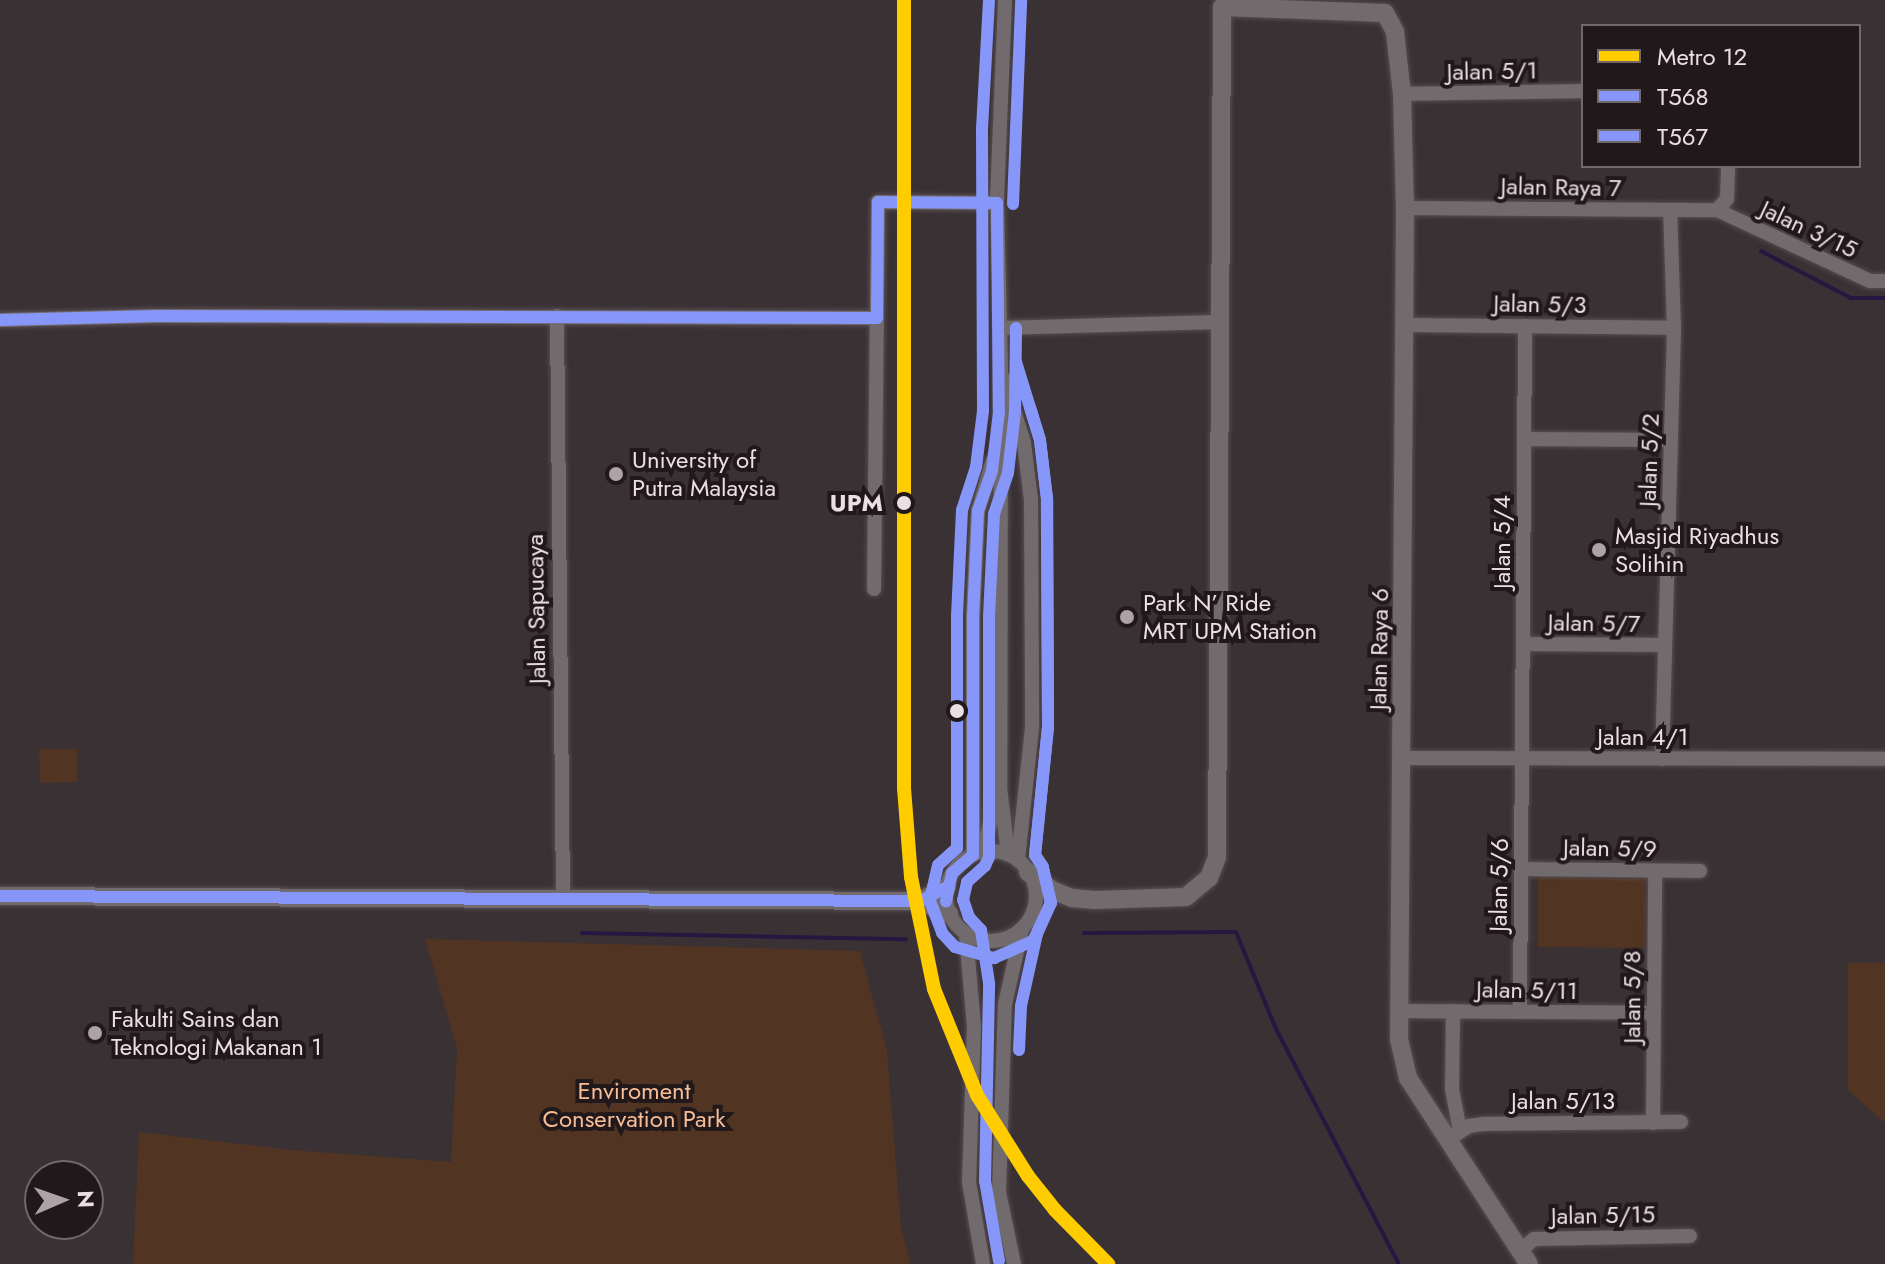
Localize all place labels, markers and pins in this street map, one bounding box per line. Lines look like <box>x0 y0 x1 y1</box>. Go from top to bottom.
place label: University of Putra Malaysia <box>632 446 776 502</box>
marker: University of Putra Malaysia <box>607 465 625 483</box>
place label: UPM <box>830 489 883 517</box>
marker: UPM <box>890 489 918 517</box>
place label: Masjid Riyadhus Solihin <box>1615 522 1779 578</box>
marker: Masjid Riyadhus Solihin <box>1590 541 1608 559</box>
place label: Park N’ Ride MRT UPM Station <box>1143 589 1317 645</box>
marker: Park N’ Ride MRT UPM Station <box>1118 608 1136 626</box>
unlabelled marker <box>949 703 965 719</box>
place label: Fakulti Sains dan Teknologi Makanan 1 <box>111 1005 322 1061</box>
marker: Fakulti Sains dan Teknologi Makanan 1 <box>86 1024 104 1042</box>

